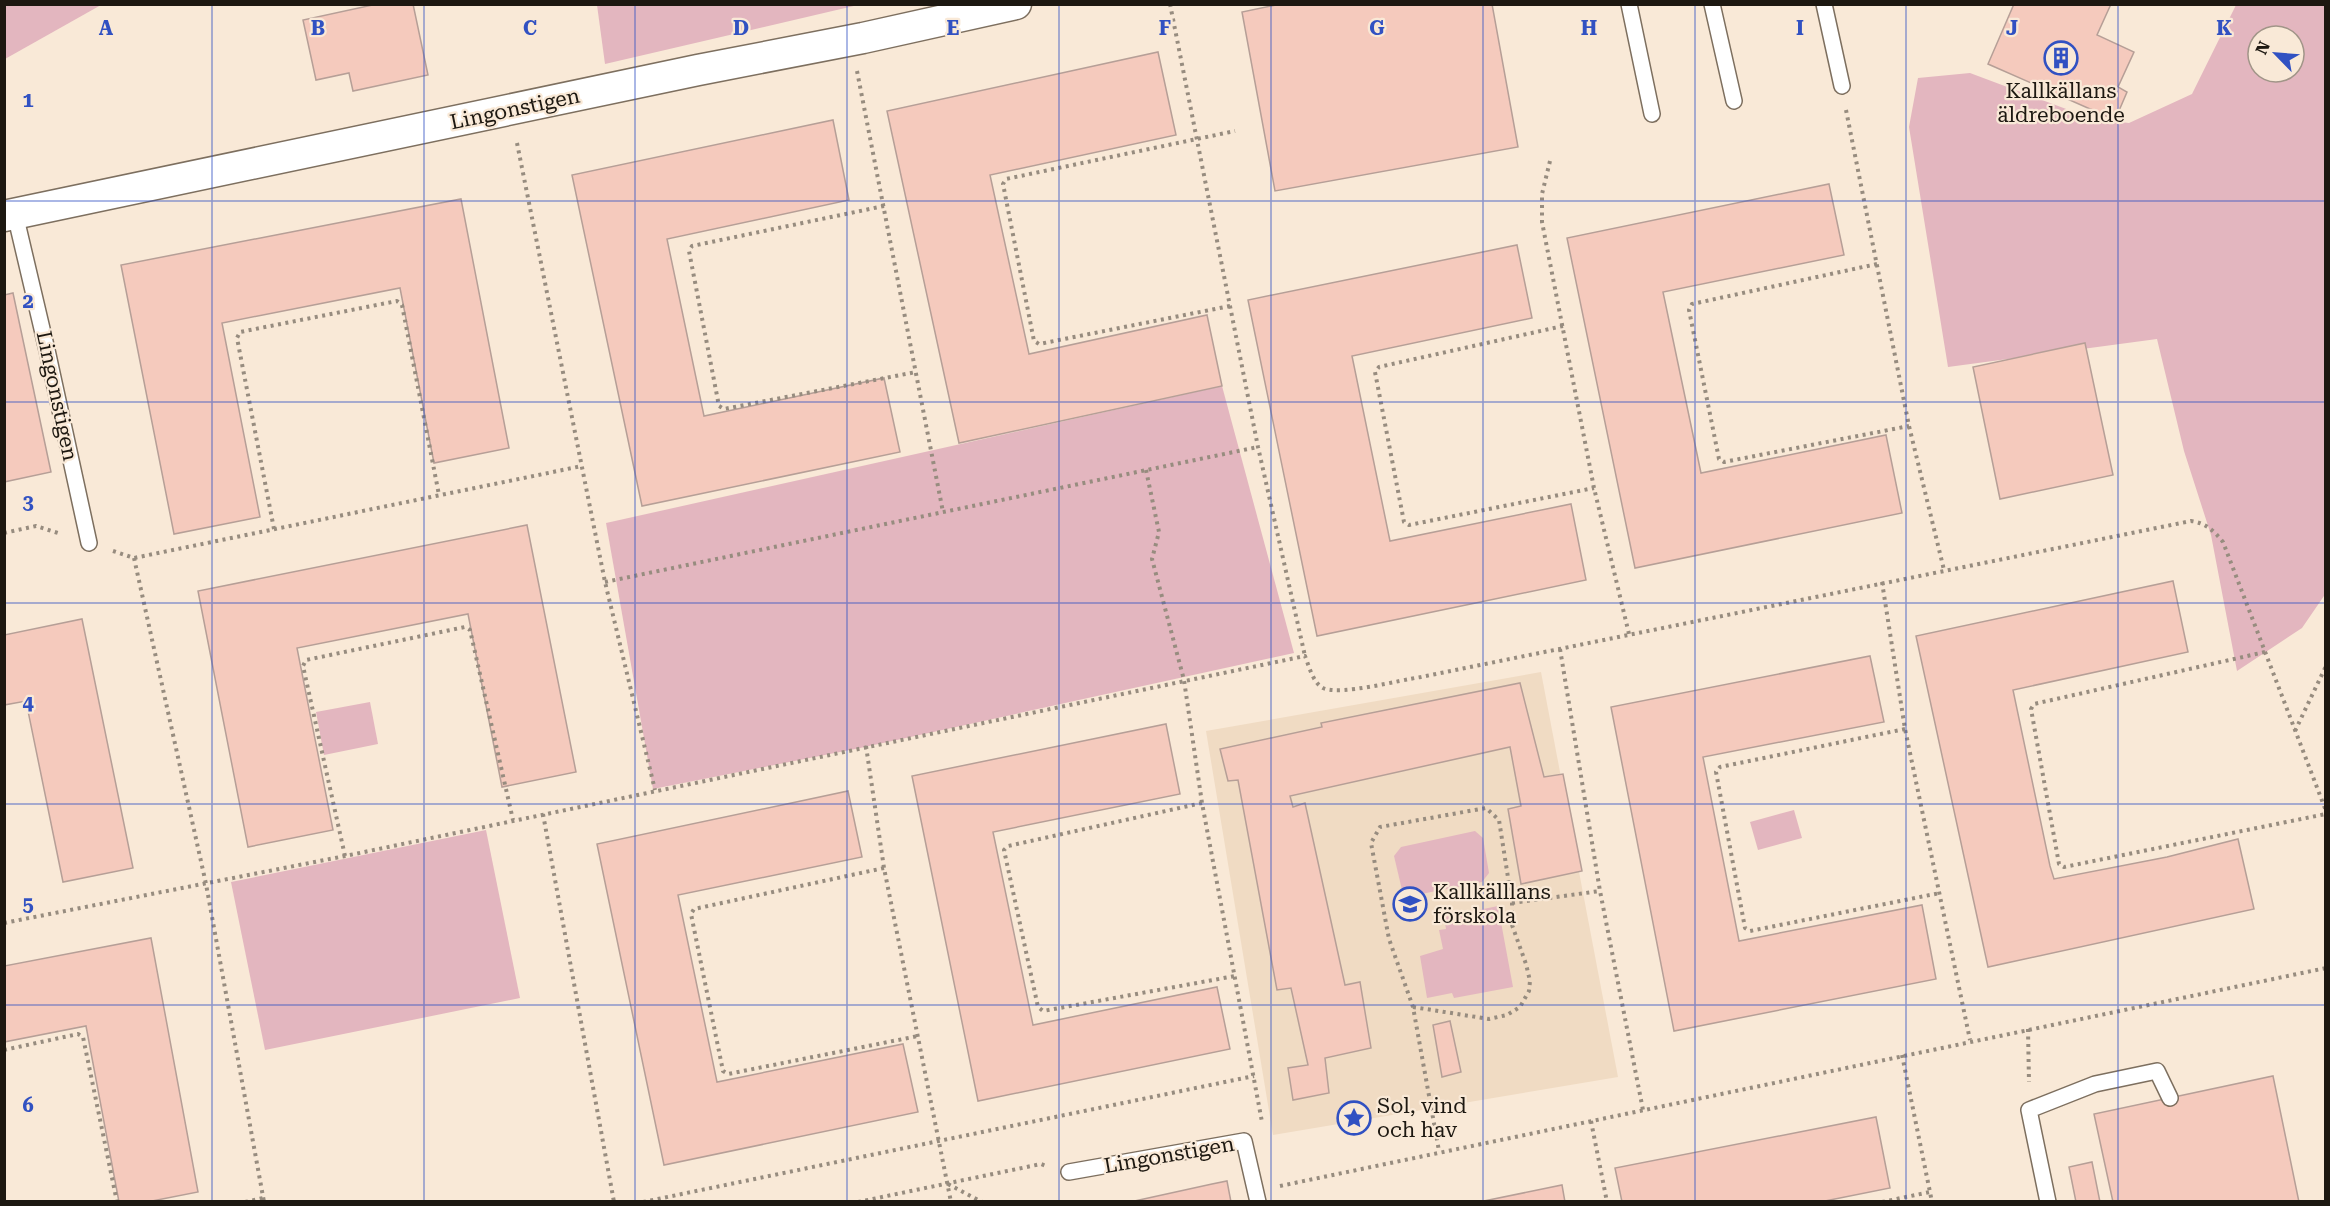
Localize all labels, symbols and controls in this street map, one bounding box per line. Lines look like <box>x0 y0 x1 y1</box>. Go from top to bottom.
text: A <box>99 16 114 40</box>
text: B <box>311 16 325 40</box>
text: C <box>523 16 537 40</box>
text: D <box>733 16 749 40</box>
text: E <box>947 16 960 40</box>
text: F <box>1159 16 1171 40</box>
text: G <box>1369 16 1385 40</box>
text: H <box>1581 16 1597 40</box>
text: I <box>1796 16 1804 40</box>
text: J <box>2006 16 2018 40</box>
text: K <box>2216 16 2232 40</box>
north arrow <box>2246 24 2306 84</box>
text: N <box>2252 38 2274 57</box>
building icon: Kallkällans äldreboende <box>2043 40 2079 76</box>
place label: Kallkällans äldreboende <box>1997 79 2125 127</box>
street label: Lingonstigen <box>448 83 583 134</box>
text: 1 <box>22 88 34 112</box>
text: 2 <box>22 289 34 313</box>
street label: Lingonstigen <box>32 329 83 464</box>
text: 3 <box>22 490 34 514</box>
text: 4 <box>22 691 34 715</box>
place label: Kallkälllans förskola <box>1433 880 1551 928</box>
school or university icon: Kallkälllans förskola <box>1392 886 1428 922</box>
text: 5 <box>22 892 34 916</box>
text: 6 <box>22 1093 34 1117</box>
place label: Sol, vind och hav <box>1377 1094 1467 1142</box>
place icon: Sol, vind och hav <box>1336 1100 1372 1136</box>
street label: Lingonstigen <box>1102 1132 1237 1178</box>

